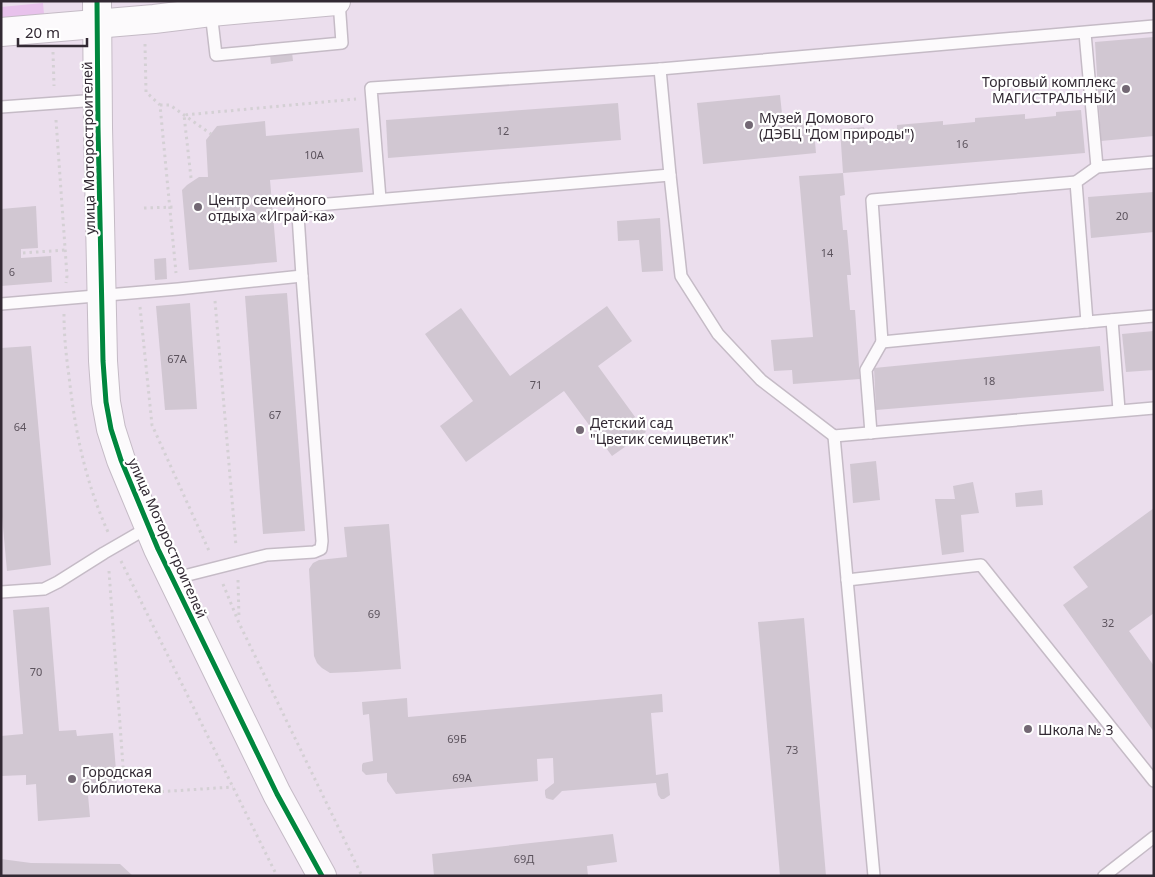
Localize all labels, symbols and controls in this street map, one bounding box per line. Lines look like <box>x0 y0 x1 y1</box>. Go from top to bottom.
scale bar <box>18 15 86 47</box>
text: 20 m <box>25 22 60 42</box>
street label: улица Моторостроителей <box>77 61 99 235</box>
place label: Торговый комплекс МАГИСТРАЛЬНЫЙ <box>982 72 1116 107</box>
marker: Торговый комплекс МАГИСТРАЛЬНЫЙ <box>1120 83 1132 95</box>
place label: Музей Домового (ДЭБЦ "Дом природы") <box>759 108 914 143</box>
marker: Музей Домового (ДЭБЦ "Дом природы") <box>743 119 755 131</box>
house number: 12 <box>497 123 509 138</box>
house number: 16 <box>956 136 968 151</box>
house number: 10А <box>304 147 325 162</box>
place label: Центр семейного отдыха «Играй-ка» <box>208 190 335 225</box>
marker: Центр семейного отдыха «Играй-ка» <box>192 201 204 213</box>
house number: 20 <box>1116 208 1128 223</box>
house number: 14 <box>821 245 834 260</box>
house number: 6 <box>9 264 15 279</box>
house number: 67А <box>167 351 188 366</box>
house number: 18 <box>983 373 995 388</box>
house number: 71 <box>530 377 542 392</box>
house number: 67 <box>269 407 281 422</box>
place label: Детский сад "Цветик семицветик" <box>590 413 734 448</box>
house number: 64 <box>14 419 27 434</box>
marker: Детский сад "Цветик семицветик" <box>574 424 586 436</box>
street label: улица Моторостроителей <box>124 455 212 621</box>
house number: 69 <box>368 606 380 621</box>
house number: 32 <box>1102 615 1114 630</box>
house number: 70 <box>30 664 42 679</box>
place label: Школа № 3 <box>1038 720 1114 739</box>
marker: Школа № 3 <box>1022 723 1034 735</box>
house number: 69Б <box>447 731 467 746</box>
house number: 73 <box>786 742 798 757</box>
place label: Городская библиотека <box>82 762 162 797</box>
house number: 69А <box>452 770 473 785</box>
marker: Городская библиотека <box>66 773 78 785</box>
house number: 69Д <box>514 851 534 866</box>

